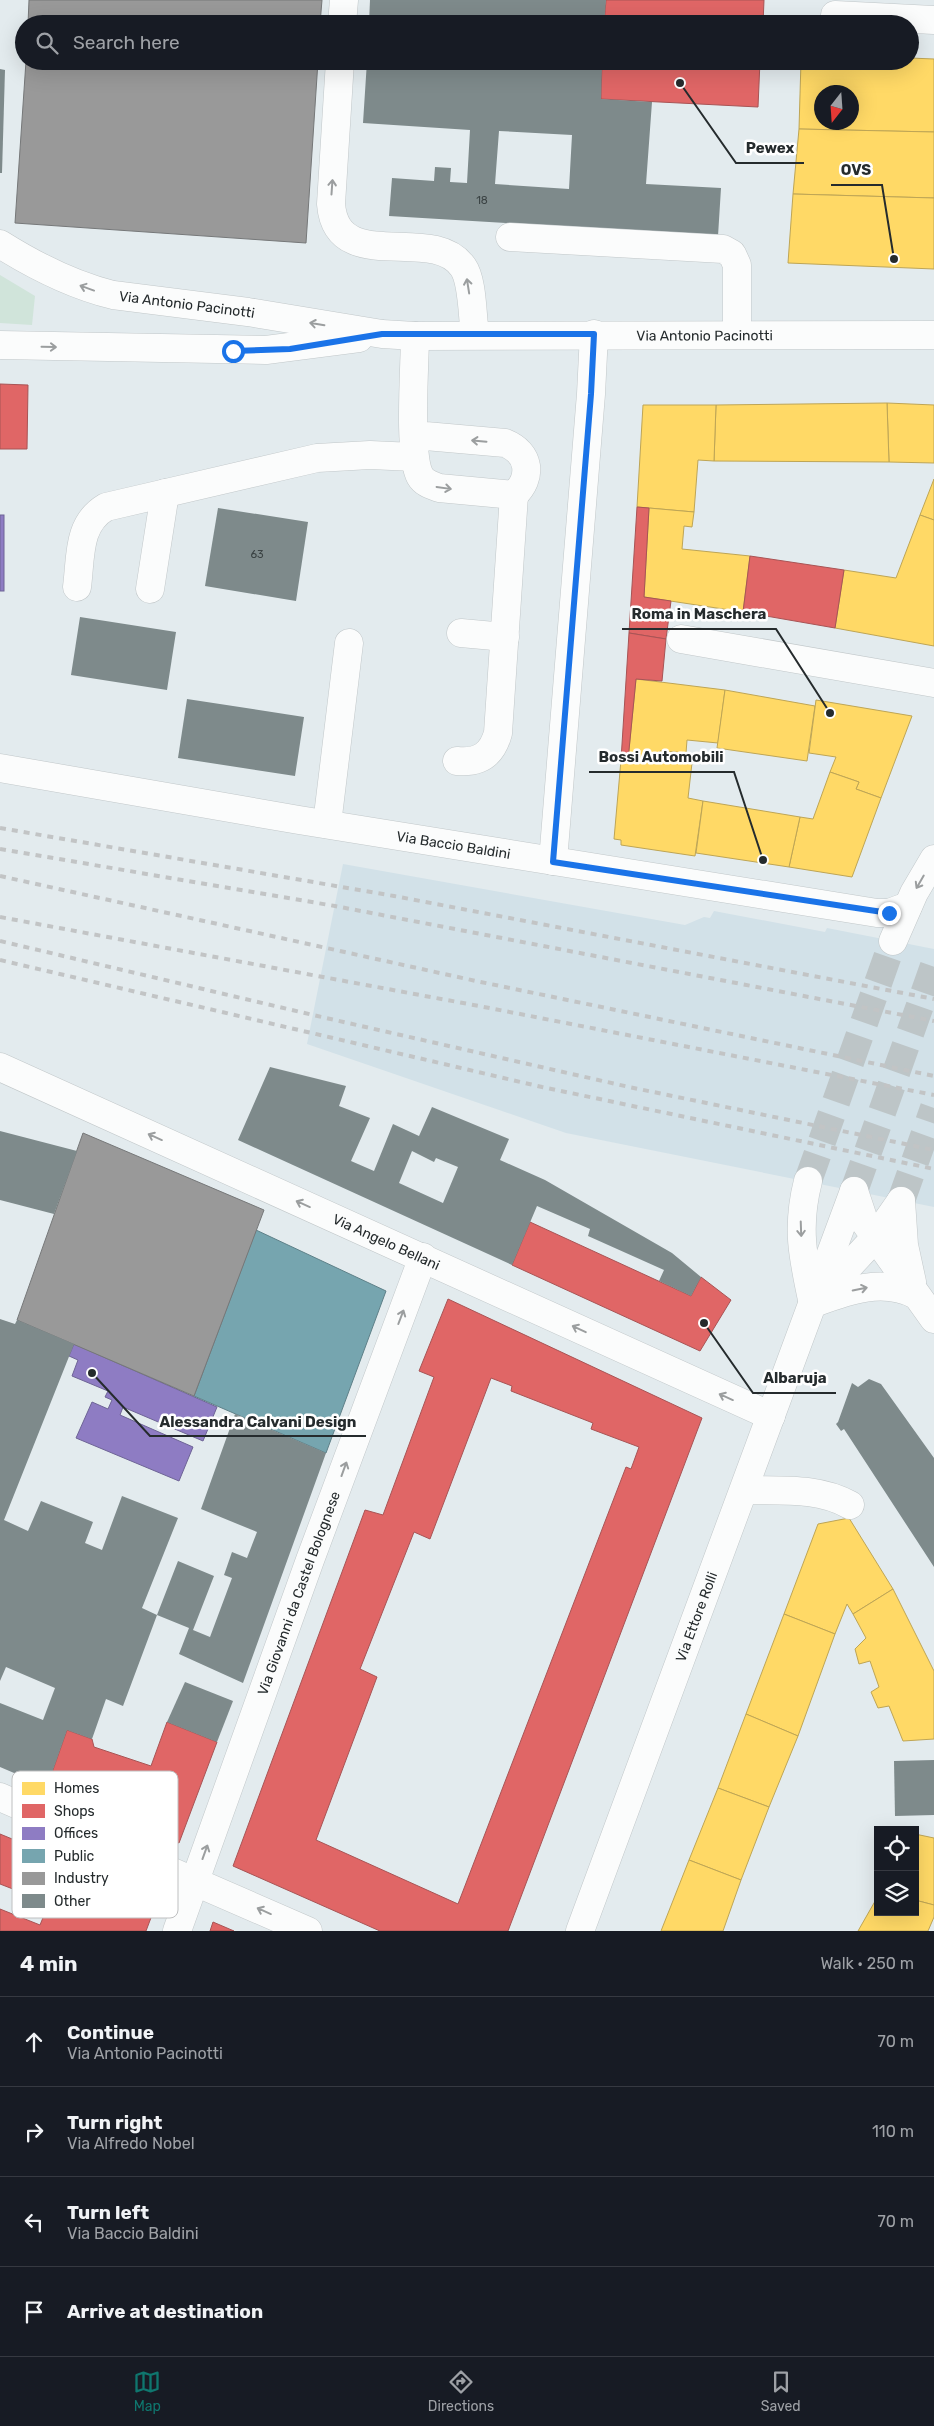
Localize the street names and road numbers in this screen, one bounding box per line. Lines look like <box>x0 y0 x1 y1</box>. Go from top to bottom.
street label: Via Antonio Pacinotti <box>118 288 256 322</box>
street label: Via Antonio Pacinotti <box>636 327 773 345</box>
street label: Via Baccio Baldini <box>395 828 512 863</box>
street label: Via Angelo Bellani <box>330 1211 442 1274</box>
street label: Via Giovanni da Castel Bolognese <box>254 1489 344 1698</box>
street label: Via Ettore Rolli <box>672 1570 721 1664</box>

